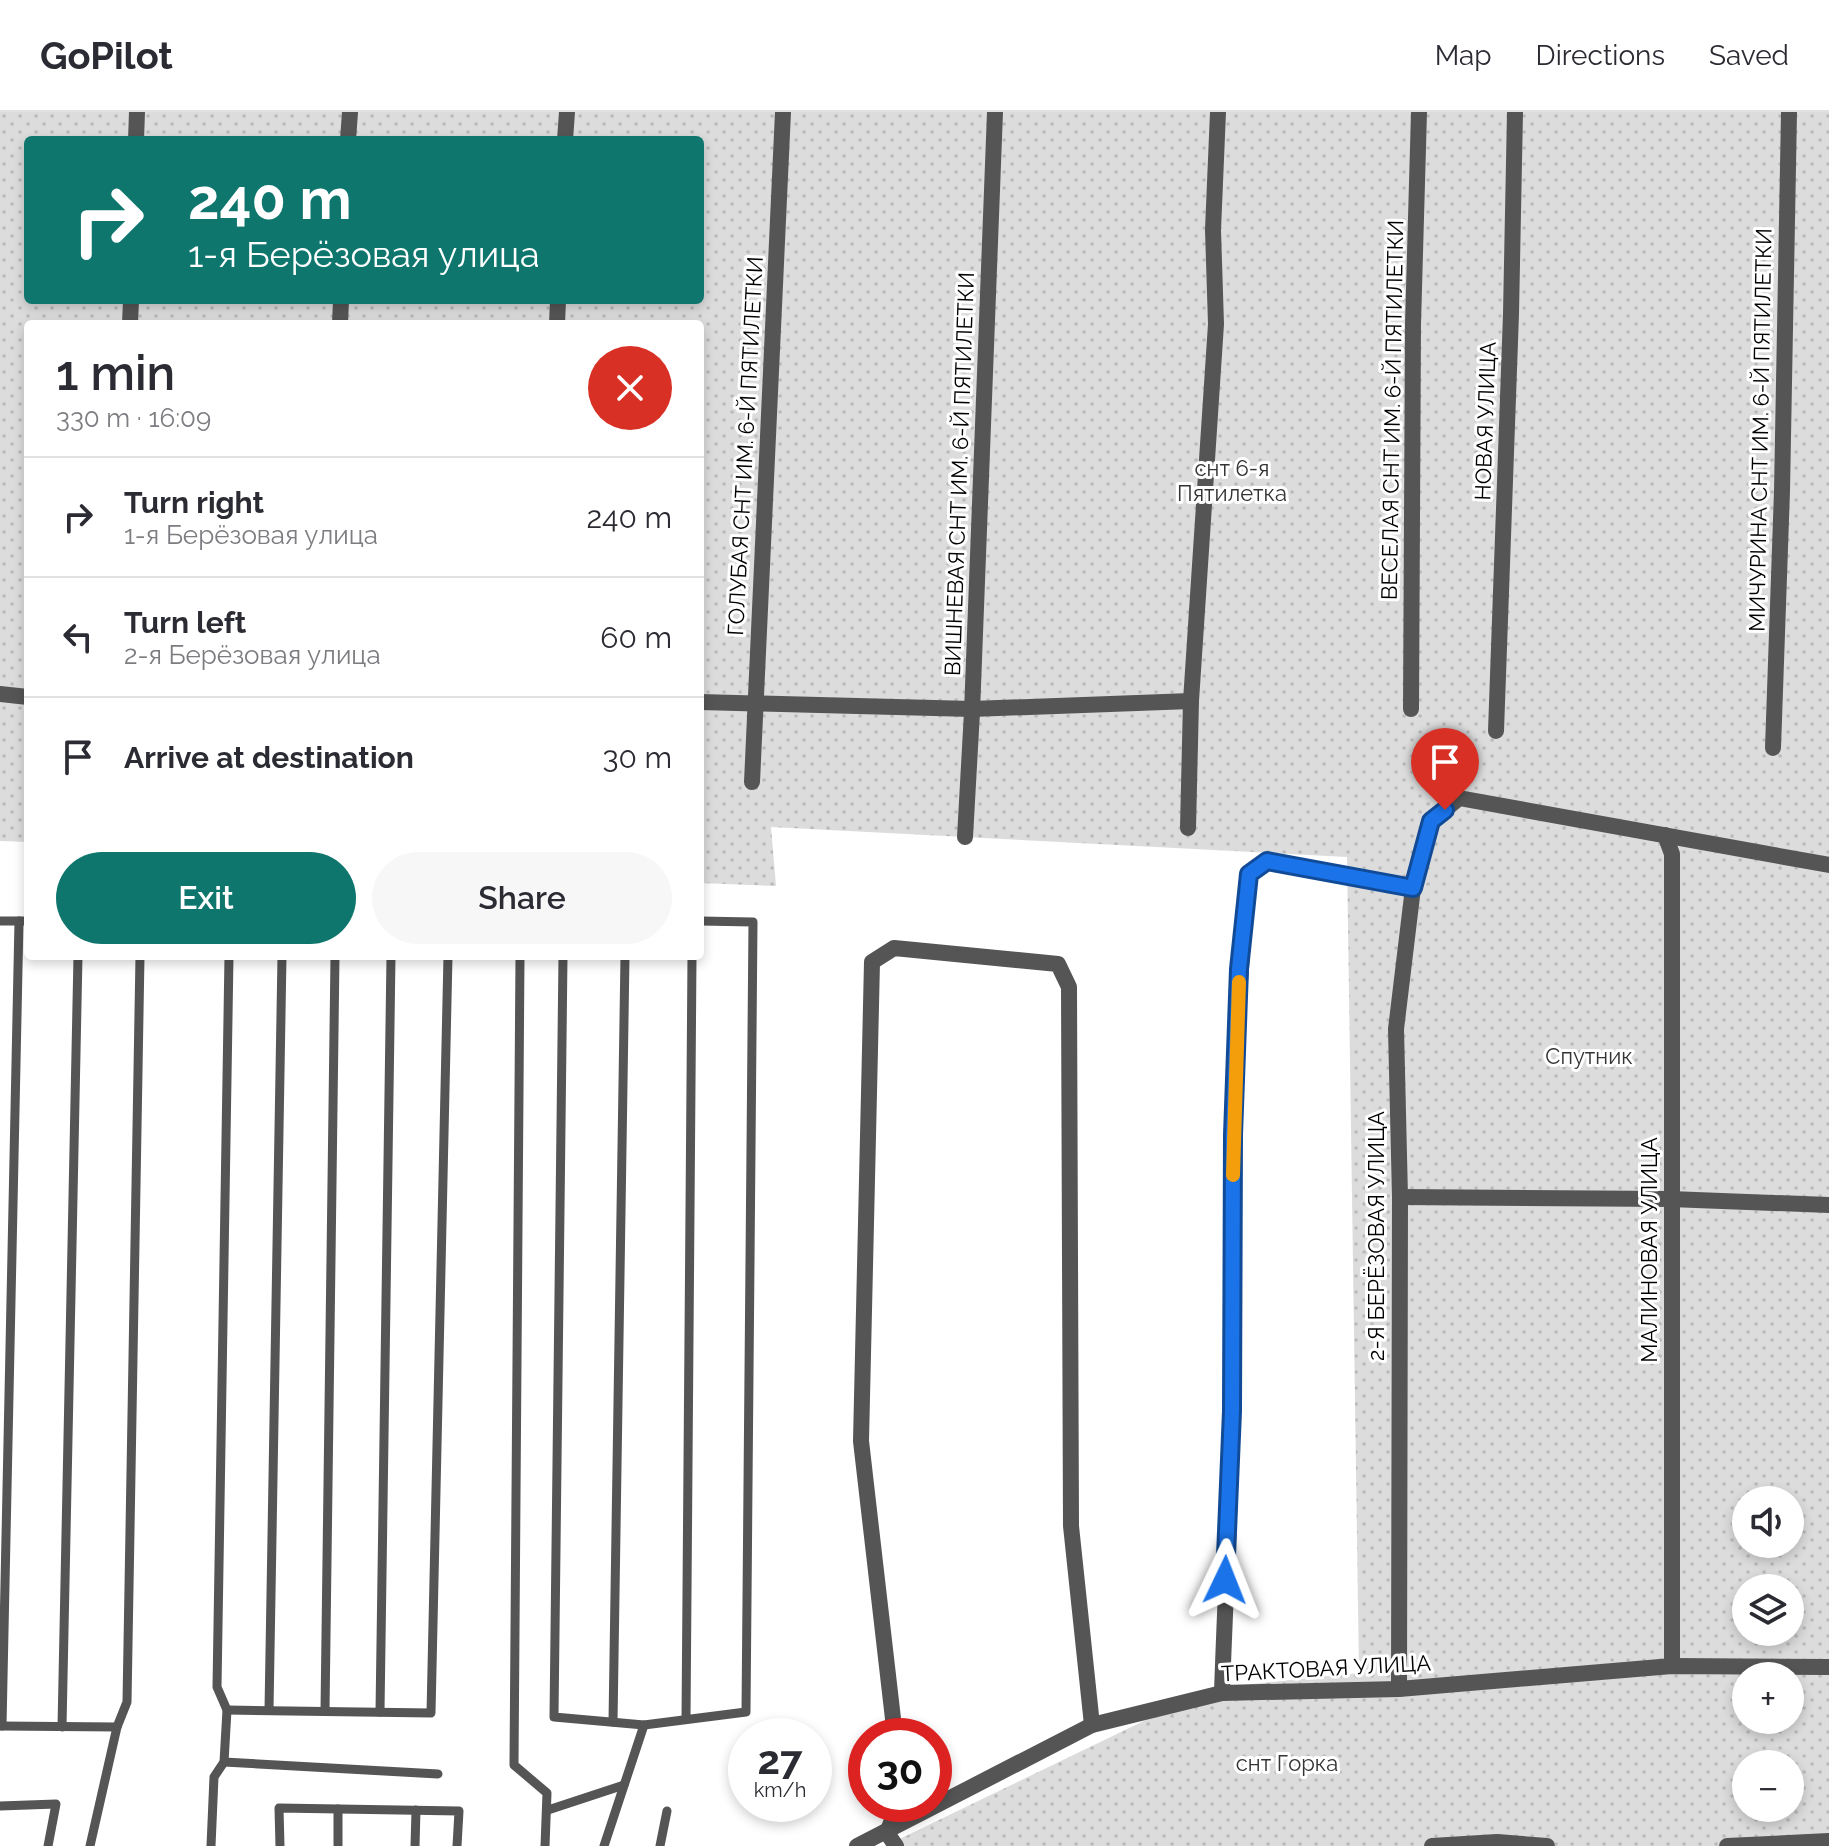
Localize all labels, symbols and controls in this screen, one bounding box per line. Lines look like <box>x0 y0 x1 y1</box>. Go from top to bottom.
text: GoPilot <box>40 33 173 78</box>
text: Map <box>1435 39 1492 72</box>
text: Directions <box>1536 39 1665 72</box>
text: Saved <box>1709 39 1789 72</box>
text: 240 m <box>188 166 352 232</box>
icon: right <box>56 168 160 272</box>
street label: ВЕСЕЛАЯ СНТ ИМ. 6-Й ПЯТИЛЕТКИ <box>1376 220 1408 600</box>
street label: МИЧУРИНА СНТ ИМ. 6-Й ПЯТИЛЕТКИ <box>1743 228 1777 632</box>
text: 1-я Берёзовая улица <box>188 233 540 275</box>
street label: ГОЛУБАЯ СНТ ИМ. 6-Й ПЯТИЛЕТКИ <box>722 256 768 636</box>
street label: ВИШНЕВАЯ СНТ ИМ. 6-Й ПЯТИЛЕТКИ <box>939 271 979 677</box>
street label: НОВАЯ УЛИЦА <box>1469 341 1501 501</box>
text: 1 min <box>56 345 175 401</box>
button: close <box>588 346 672 430</box>
text: 330 m · 16:09 <box>56 403 211 433</box>
park label: снт 6-я Пятилетка <box>1177 455 1287 506</box>
text: Turn right <box>124 485 264 520</box>
icon: right <box>56 495 100 539</box>
text: 240 m <box>586 500 672 535</box>
text: 1-я Берёзовая улица <box>124 520 378 550</box>
text: Turn left <box>124 605 246 640</box>
icon: left <box>56 615 100 659</box>
text: 60 m <box>600 620 672 655</box>
text: 2-я Берёзовая улица <box>124 640 381 670</box>
pin <box>1411 728 1479 810</box>
icon: arrive <box>56 735 100 779</box>
text: Arrive at destination <box>124 740 414 775</box>
text: 30 m <box>602 740 672 775</box>
icon: arrive <box>1423 740 1467 784</box>
button: Exit <box>56 852 356 944</box>
button: Share <box>372 852 672 944</box>
park label: Спутник <box>1545 1043 1633 1069</box>
street label: 2-Я БЕРЁЗОВАЯ УЛИЦА <box>1363 1111 1389 1361</box>
street label: МАЛИНОВАЯ УЛИЦА <box>1636 1137 1662 1363</box>
map controls <box>1732 1486 1804 1822</box>
button: sound <box>1732 1486 1804 1558</box>
position arrow <box>1183 1538 1267 1622</box>
button: layers <box>1732 1574 1804 1646</box>
street label: ТРАКТОВАЯ УЛИЦА <box>1220 1650 1432 1686</box>
button: + <box>1732 1662 1804 1734</box>
speed limit sign: 30 <box>848 1718 952 1822</box>
text: 27 <box>757 1736 802 1783</box>
park label: снт Горка <box>1236 1750 1338 1776</box>
button: − <box>1732 1750 1804 1822</box>
text: km/h <box>754 1778 806 1802</box>

